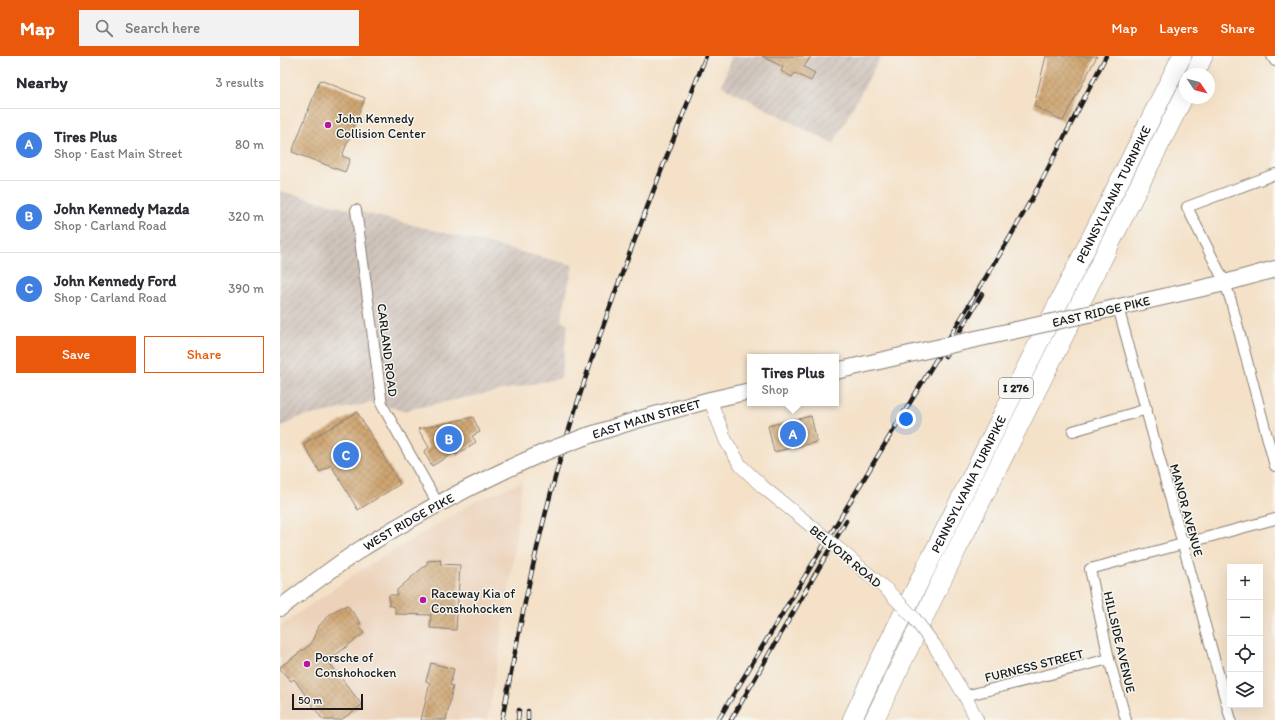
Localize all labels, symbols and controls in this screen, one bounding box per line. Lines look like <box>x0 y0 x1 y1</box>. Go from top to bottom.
search box <box>79 10 359 46</box>
text: Map <box>20 17 55 40</box>
icon: search <box>93 17 115 39</box>
text: Search here <box>125 19 200 37</box>
text: Map <box>1112 20 1137 37</box>
text: Layers <box>1159 20 1198 37</box>
text: Share <box>1220 20 1255 37</box>
north arrow <box>1179 68 1215 104</box>
text: Nearby <box>16 72 68 92</box>
text: 3 results <box>215 75 264 90</box>
place label: John Kennedy Collision Center <box>336 111 426 141</box>
marker: John Kennedy Collision Center <box>323 120 333 130</box>
street label: PENNSYLVANIA TURNPIKE <box>1073 123 1154 266</box>
text: Tires Plus <box>54 128 117 146</box>
text: A <box>25 137 33 152</box>
text: 80 m <box>235 137 264 152</box>
text: Shop · East Main Street <box>54 146 182 161</box>
text: John Kennedy Mazda <box>54 200 189 218</box>
text: B <box>25 209 33 224</box>
text: 320 m <box>228 209 264 224</box>
text: Shop · Carland Road <box>54 218 166 233</box>
text: John Kennedy Ford <box>54 272 176 290</box>
text: C <box>25 281 33 296</box>
text: 390 m <box>228 281 264 296</box>
text: Shop · Carland Road <box>54 290 166 305</box>
street label: EAST RIDGE PIKE <box>1051 293 1152 330</box>
street label: CARLAND ROAD <box>374 303 401 398</box>
button: Save <box>16 336 136 373</box>
button: Share <box>144 336 264 373</box>
popup <box>747 354 839 406</box>
text: Tires Plus <box>761 364 825 382</box>
road number: I 276 <box>999 378 1033 398</box>
text: Shop <box>761 382 789 397</box>
street label: EAST MAIN STREET <box>590 396 703 442</box>
your location <box>896 409 916 429</box>
street label: PENNSYLVANIA TURNPIKE <box>928 413 1009 555</box>
pin: A <box>780 419 806 449</box>
pin: B <box>436 424 462 454</box>
pin: C <box>333 440 359 470</box>
street label: MANOR AVENUE <box>1167 462 1206 558</box>
street label: WEST RIDGE PIKE <box>360 490 457 554</box>
street label: BELVOIR ROAD <box>807 522 885 591</box>
map controls <box>1227 564 1263 708</box>
button: + <box>1227 564 1263 600</box>
place label: Raceway Kia of Conshohocken <box>431 586 515 616</box>
street label: HILLSIDE AVENUE <box>1101 590 1139 694</box>
marker: Raceway Kia of Conshohocken <box>418 595 428 605</box>
button: − <box>1227 600 1263 636</box>
button: locate <box>1227 636 1263 672</box>
street label: FURNESS STREET <box>983 646 1086 685</box>
place label: Porsche of Conshohocken <box>315 650 397 680</box>
marker: Porsche of Conshohocken <box>302 659 312 669</box>
button: layers <box>1227 672 1263 708</box>
scale bar <box>292 692 363 711</box>
text: 50 m <box>298 694 322 707</box>

